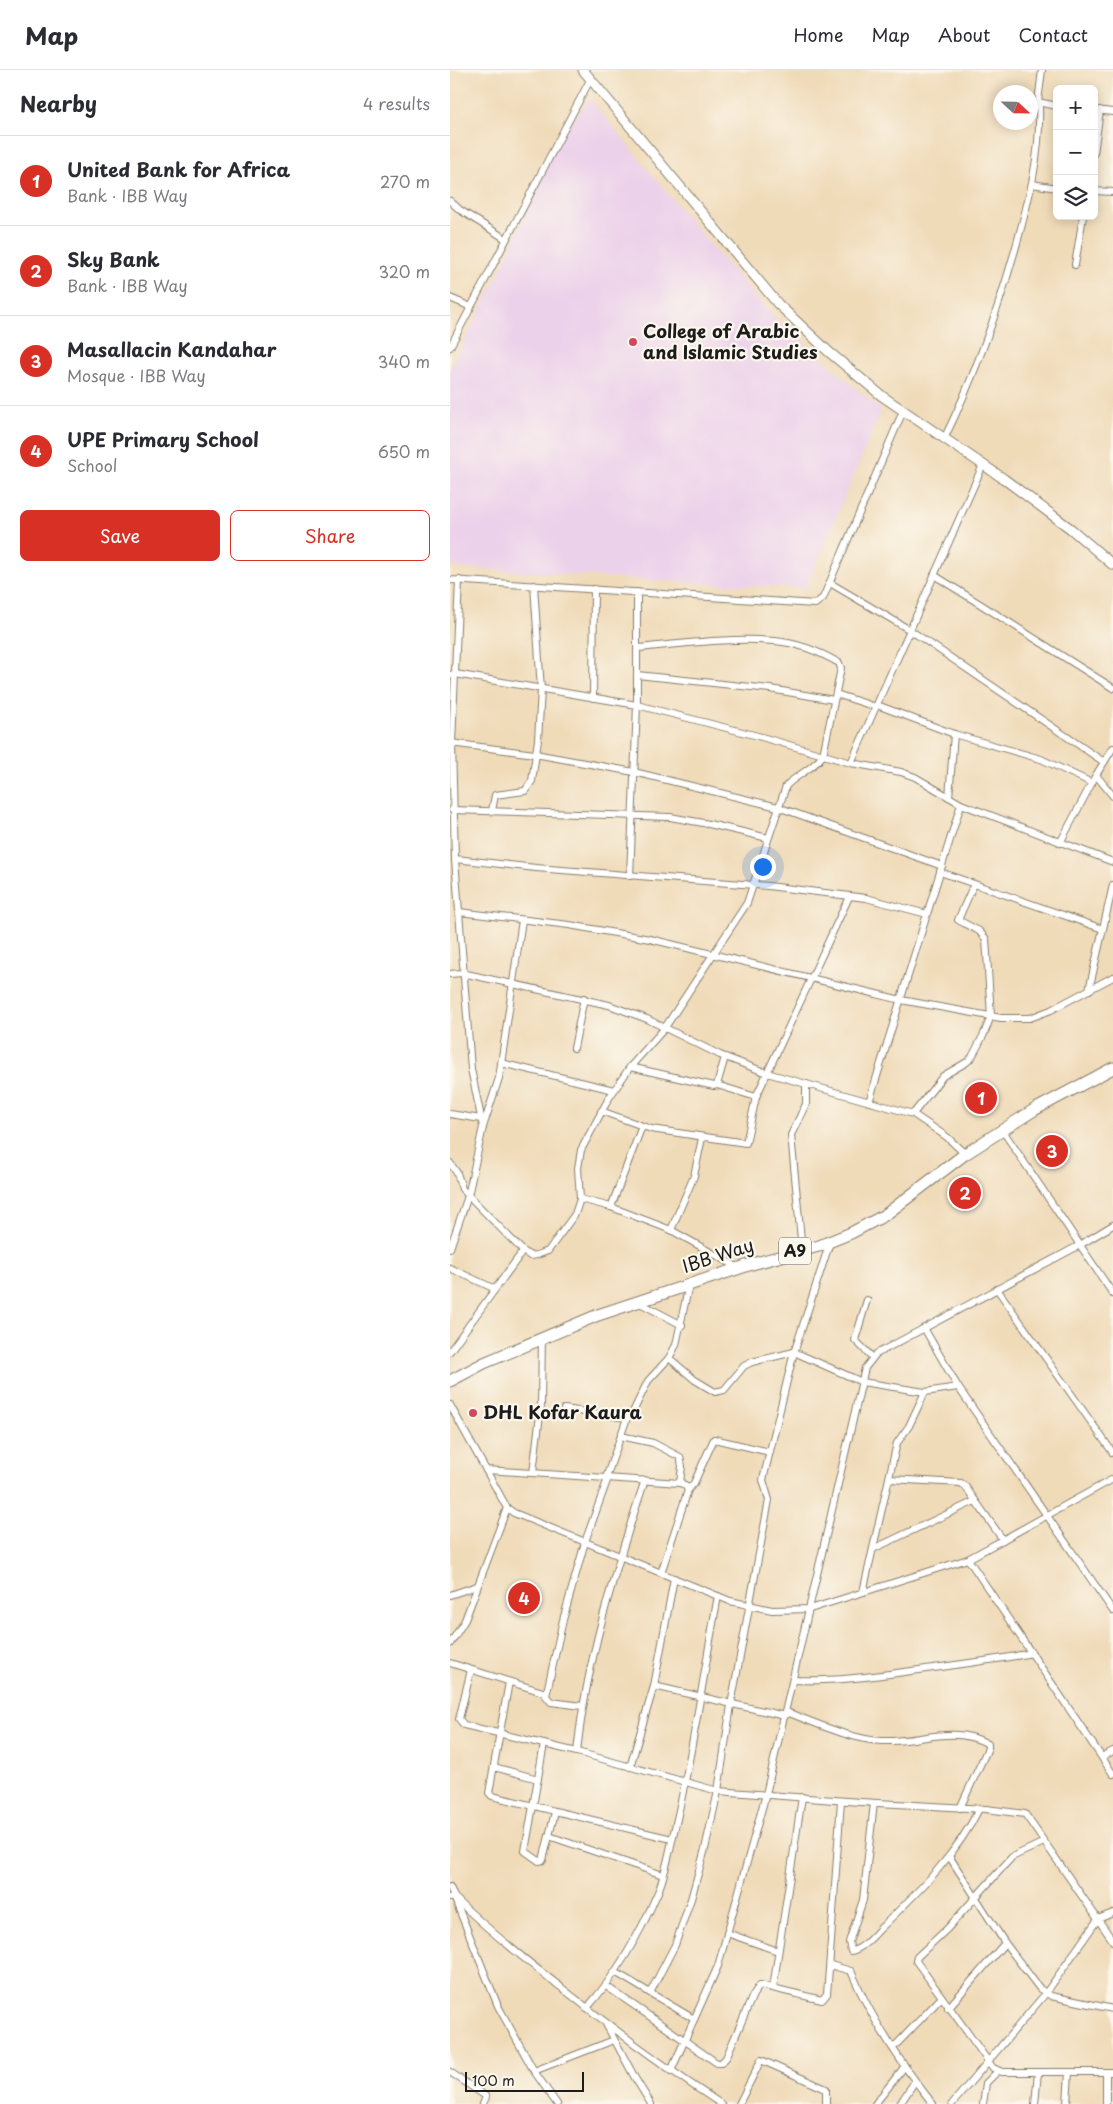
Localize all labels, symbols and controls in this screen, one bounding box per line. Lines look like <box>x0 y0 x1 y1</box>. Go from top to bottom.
text: Map <box>25 17 78 53</box>
text: Home <box>793 21 843 48</box>
text: Map <box>871 21 910 48</box>
text: About <box>938 21 990 48</box>
text: Contact <box>1018 21 1088 48</box>
north arrow <box>993 85 1038 130</box>
map controls <box>1053 85 1098 220</box>
button: + <box>1053 85 1098 130</box>
text: Nearby <box>20 87 97 119</box>
text: 4 results <box>363 91 430 115</box>
button: − <box>1053 130 1098 175</box>
text: United Bank for Africa <box>67 155 290 183</box>
text: 1 <box>32 169 40 193</box>
text: 270 m <box>380 169 430 193</box>
button: layers <box>1053 175 1098 220</box>
text: Bank · IBB Way <box>67 183 188 207</box>
text: Sky Bank <box>67 245 160 273</box>
text: 2 <box>30 259 42 283</box>
text: 320 m <box>379 259 430 283</box>
text: Bank · IBB Way <box>67 273 188 297</box>
place label: College of Arabic and Islamic Studies <box>643 317 818 365</box>
text: Masallacin Kandahar <box>67 335 277 363</box>
marker: College of Arabic and Islamic Studies <box>627 336 639 348</box>
text: 3 <box>31 349 41 373</box>
text: 340 m <box>378 349 430 373</box>
text: Mosque · IBB Way <box>67 363 206 387</box>
text: UPE Primary School <box>67 425 259 453</box>
text: 4 <box>31 439 41 463</box>
text: 650 m <box>378 439 430 463</box>
text: School <box>67 453 117 477</box>
button: Save <box>20 510 220 561</box>
button: Share <box>230 510 430 561</box>
your location <box>750 854 776 880</box>
pin: 1 <box>965 1079 997 1117</box>
pin: 3 <box>1036 1132 1068 1170</box>
pin: 2 <box>949 1174 981 1212</box>
street label: IBB Way <box>678 1230 757 1279</box>
road number: A9 <box>779 1238 811 1264</box>
place label: DHL Kofar Kaura <box>483 1398 642 1425</box>
marker: DHL Kofar Kaura <box>467 1407 479 1419</box>
pin: 4 <box>508 1579 540 1617</box>
scale bar <box>465 2069 584 2092</box>
text: 100 m <box>472 2070 515 2091</box>

